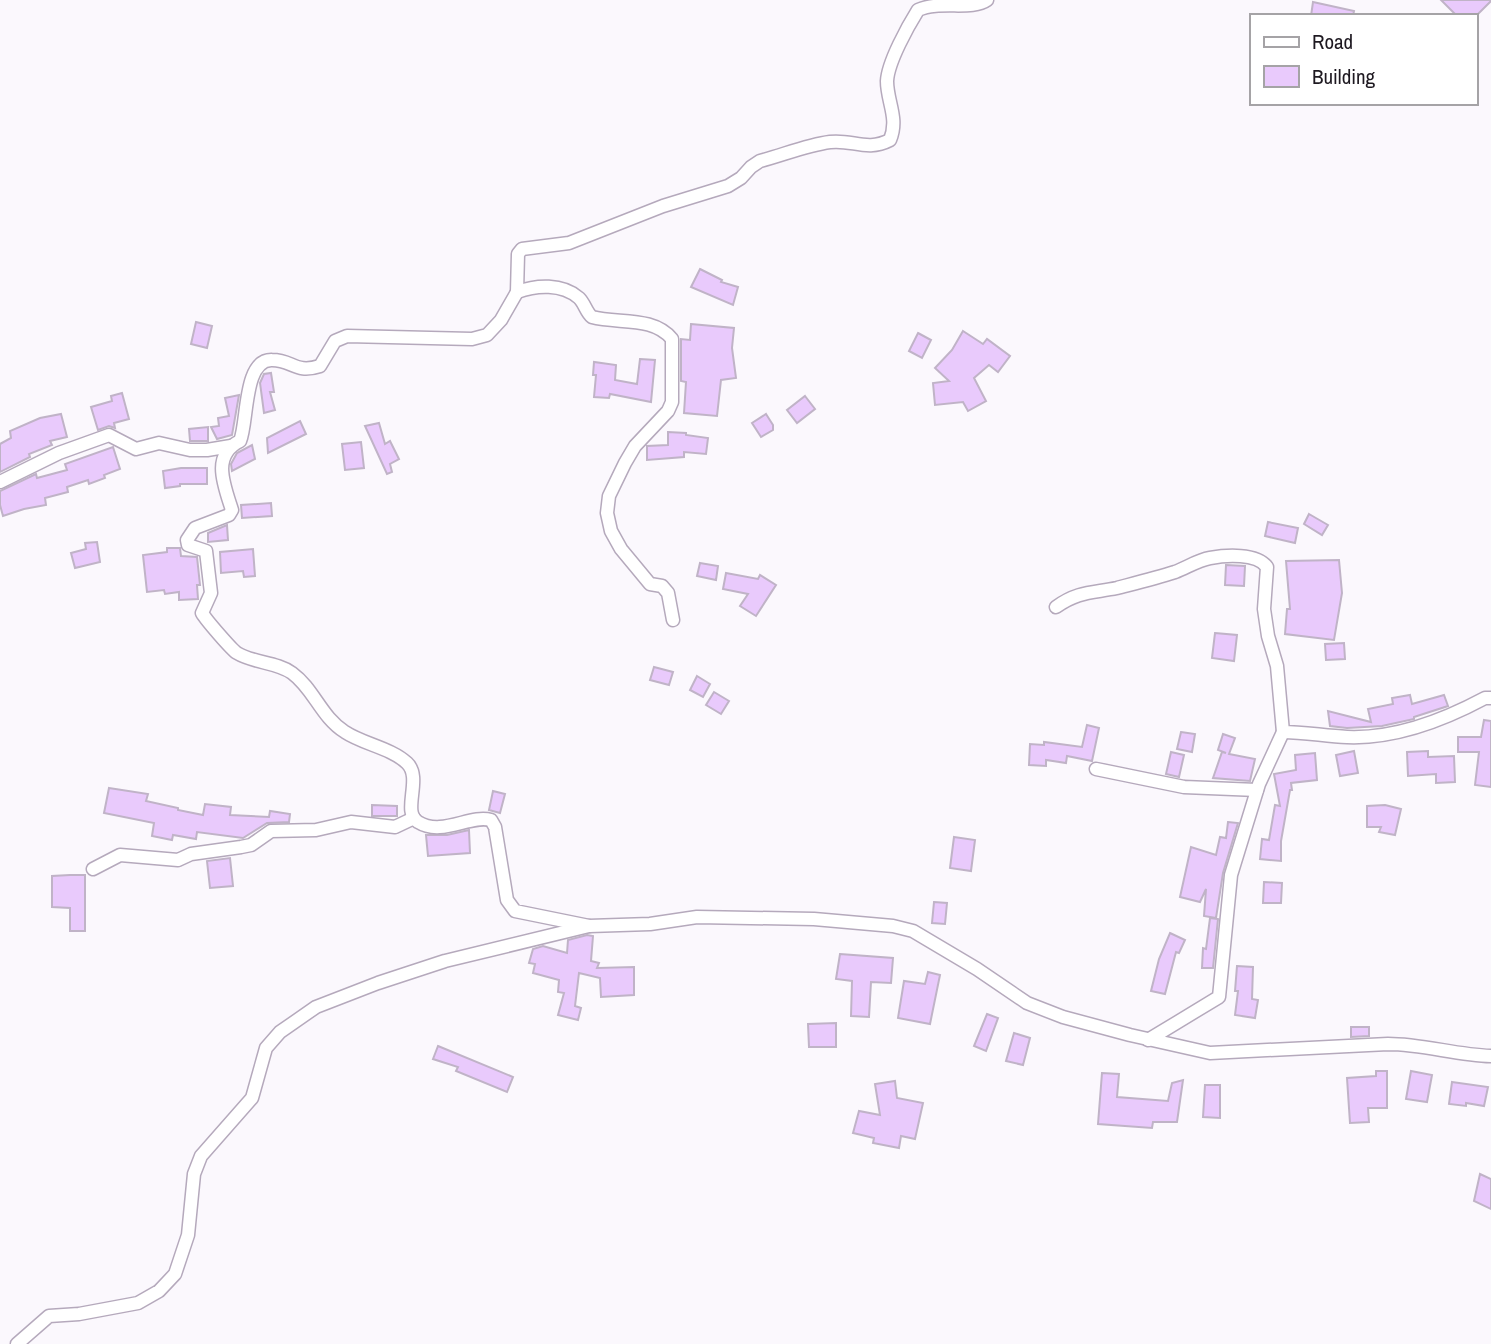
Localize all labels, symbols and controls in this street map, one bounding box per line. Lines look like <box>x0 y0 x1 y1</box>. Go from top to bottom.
legend <box>1250 14 1477 105</box>
text: Road <box>1312 27 1353 56</box>
text: Building <box>1312 62 1376 91</box>

